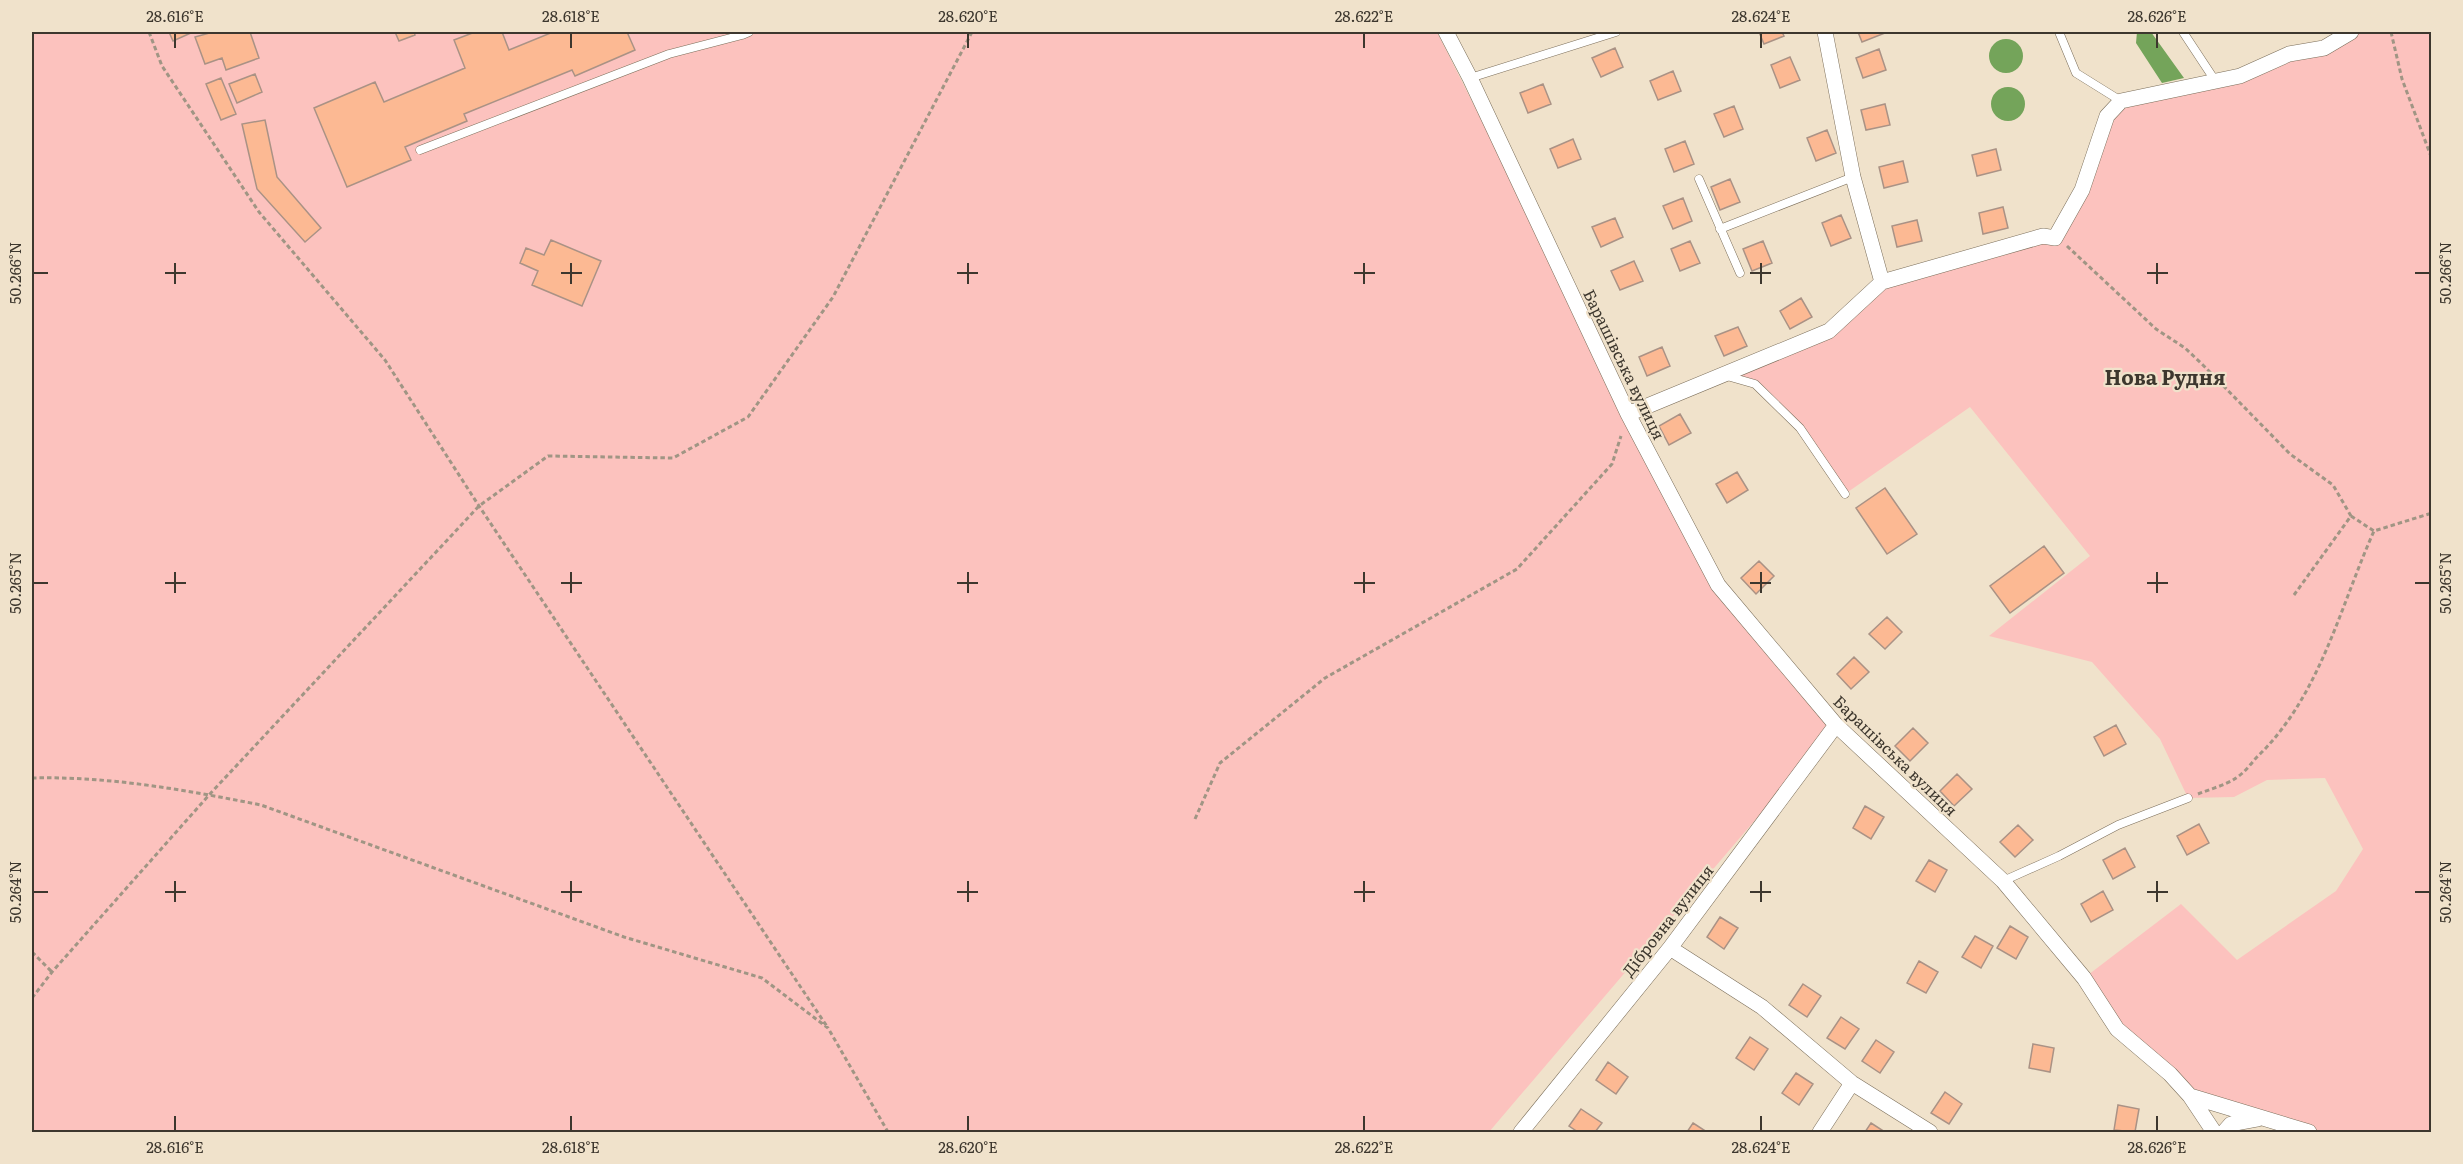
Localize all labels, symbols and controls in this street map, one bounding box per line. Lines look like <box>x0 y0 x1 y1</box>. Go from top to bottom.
text: 28.616°E <box>146 4 204 27</box>
text: 28.618°E <box>542 4 600 27</box>
text: 28.620°E <box>938 4 998 27</box>
text: 28.622°E <box>1335 4 1393 27</box>
text: 28.624°E <box>1732 4 1790 27</box>
text: 28.626°E <box>2127 4 2187 27</box>
text: 50.266°N <box>3 242 26 304</box>
text: 50.266°N <box>2433 242 2456 304</box>
street label: Барашівська вулиця <box>1578 285 1672 443</box>
district label: Нова Рудня <box>2104 361 2226 391</box>
text: 50.265°N <box>3 552 26 614</box>
text: 50.265°N <box>2433 552 2456 614</box>
street label: Барашівська вулиця <box>1828 689 1964 821</box>
street label: Дібровна вулиця <box>1616 859 1718 981</box>
text: 50.264°N <box>3 861 26 923</box>
text: 50.264°N <box>2433 861 2456 923</box>
text: 28.616°E <box>146 1135 204 1158</box>
text: 28.618°E <box>542 1135 600 1158</box>
text: 28.620°E <box>938 1135 998 1158</box>
text: 28.622°E <box>1335 1135 1393 1158</box>
text: 28.624°E <box>1732 1135 1790 1158</box>
text: 28.626°E <box>2127 1135 2187 1158</box>

